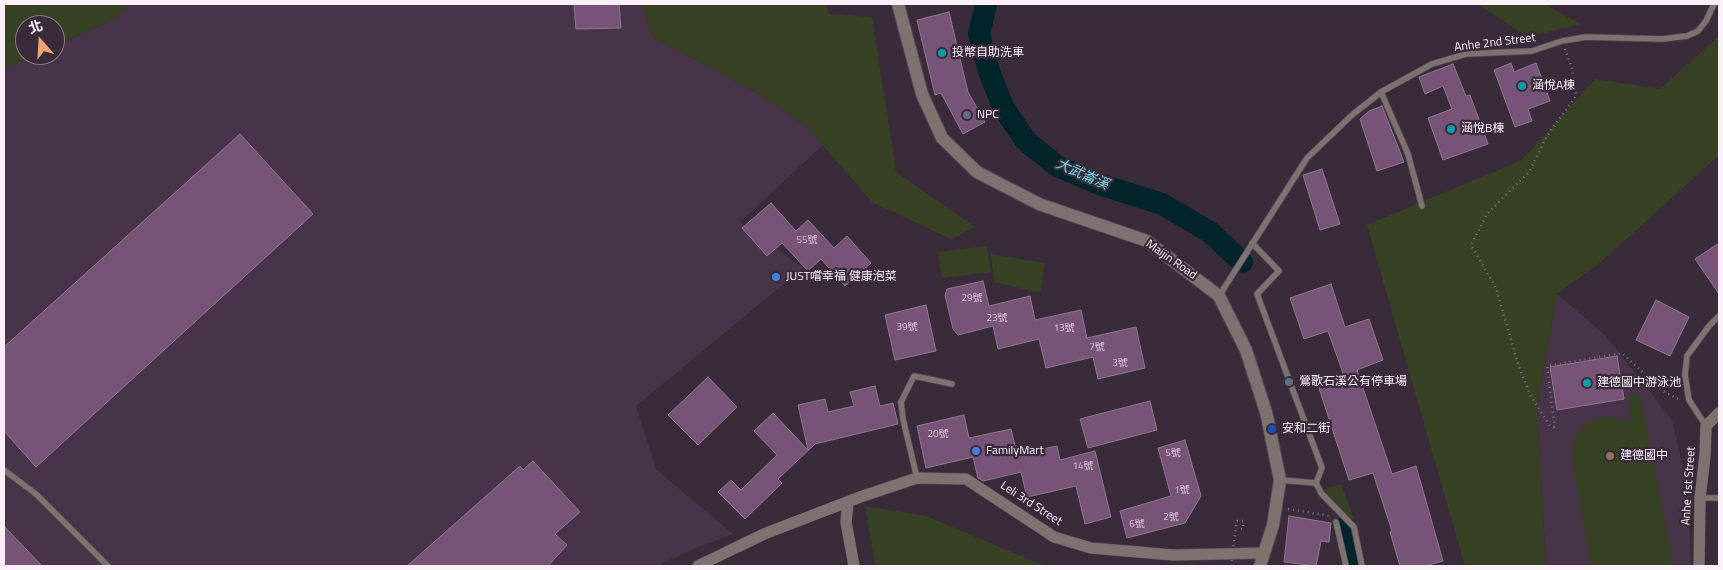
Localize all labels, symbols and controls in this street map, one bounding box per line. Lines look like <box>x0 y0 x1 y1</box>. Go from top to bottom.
text: 北 <box>25 14 45 38</box>
north arrow <box>15 15 65 65</box>
street label: Anhe 2nd Street <box>1454 31 1536 55</box>
place label: 投幣自助洗車 <box>952 46 1024 60</box>
marker: 投幣自助洗車 <box>936 47 948 59</box>
place label: 涵悅A棟 <box>1532 79 1575 93</box>
marker: 涵悅A棟 <box>1516 80 1528 92</box>
place label: NPC <box>977 108 999 122</box>
marker: NPC <box>961 109 973 121</box>
place label: 涵悅B棟 <box>1461 122 1504 136</box>
marker: 涵悅B棟 <box>1445 123 1457 135</box>
water label: 大武崙溪 <box>1053 156 1111 194</box>
house number: 55號 <box>796 235 818 247</box>
street label: Maijin Road <box>1143 237 1199 283</box>
place label: JUST嚐幸福 健康泡菜 <box>786 270 897 284</box>
marker: JUST嚐幸福 健康泡菜 <box>770 271 782 283</box>
house number: 29號 <box>961 293 983 305</box>
house number: 23號 <box>986 313 1008 325</box>
house number: 39號 <box>896 322 918 334</box>
house number: 13號 <box>1053 323 1075 335</box>
house number: 7號 <box>1089 342 1105 354</box>
house number: 3號 <box>1112 358 1128 370</box>
place label: 鶯歌石溪公有停車場 <box>1299 375 1407 389</box>
marker: 鶯歌石溪公有停車場 <box>1283 376 1295 388</box>
place label: 建德國中游泳池 <box>1597 376 1681 390</box>
marker: 建德國中游泳池 <box>1581 377 1593 389</box>
place label: 安和二街 <box>1282 422 1330 436</box>
marker: 安和二街 <box>1266 423 1278 435</box>
house number: 20號 <box>927 429 949 441</box>
place label: FamilyMart <box>986 444 1044 458</box>
marker: FamilyMart <box>970 445 982 457</box>
street label: Anhe 1st Street <box>1679 446 1699 526</box>
house number: 5號 <box>1165 448 1181 460</box>
place label: 建德國中 <box>1620 449 1668 463</box>
marker: 建德國中 <box>1604 450 1616 462</box>
house number: 14號 <box>1072 461 1094 473</box>
street label: Leli 3rd Street <box>998 479 1064 529</box>
house number: 1號 <box>1174 485 1190 497</box>
house number: 2號 <box>1163 512 1179 524</box>
house number: 6號 <box>1129 519 1145 531</box>

